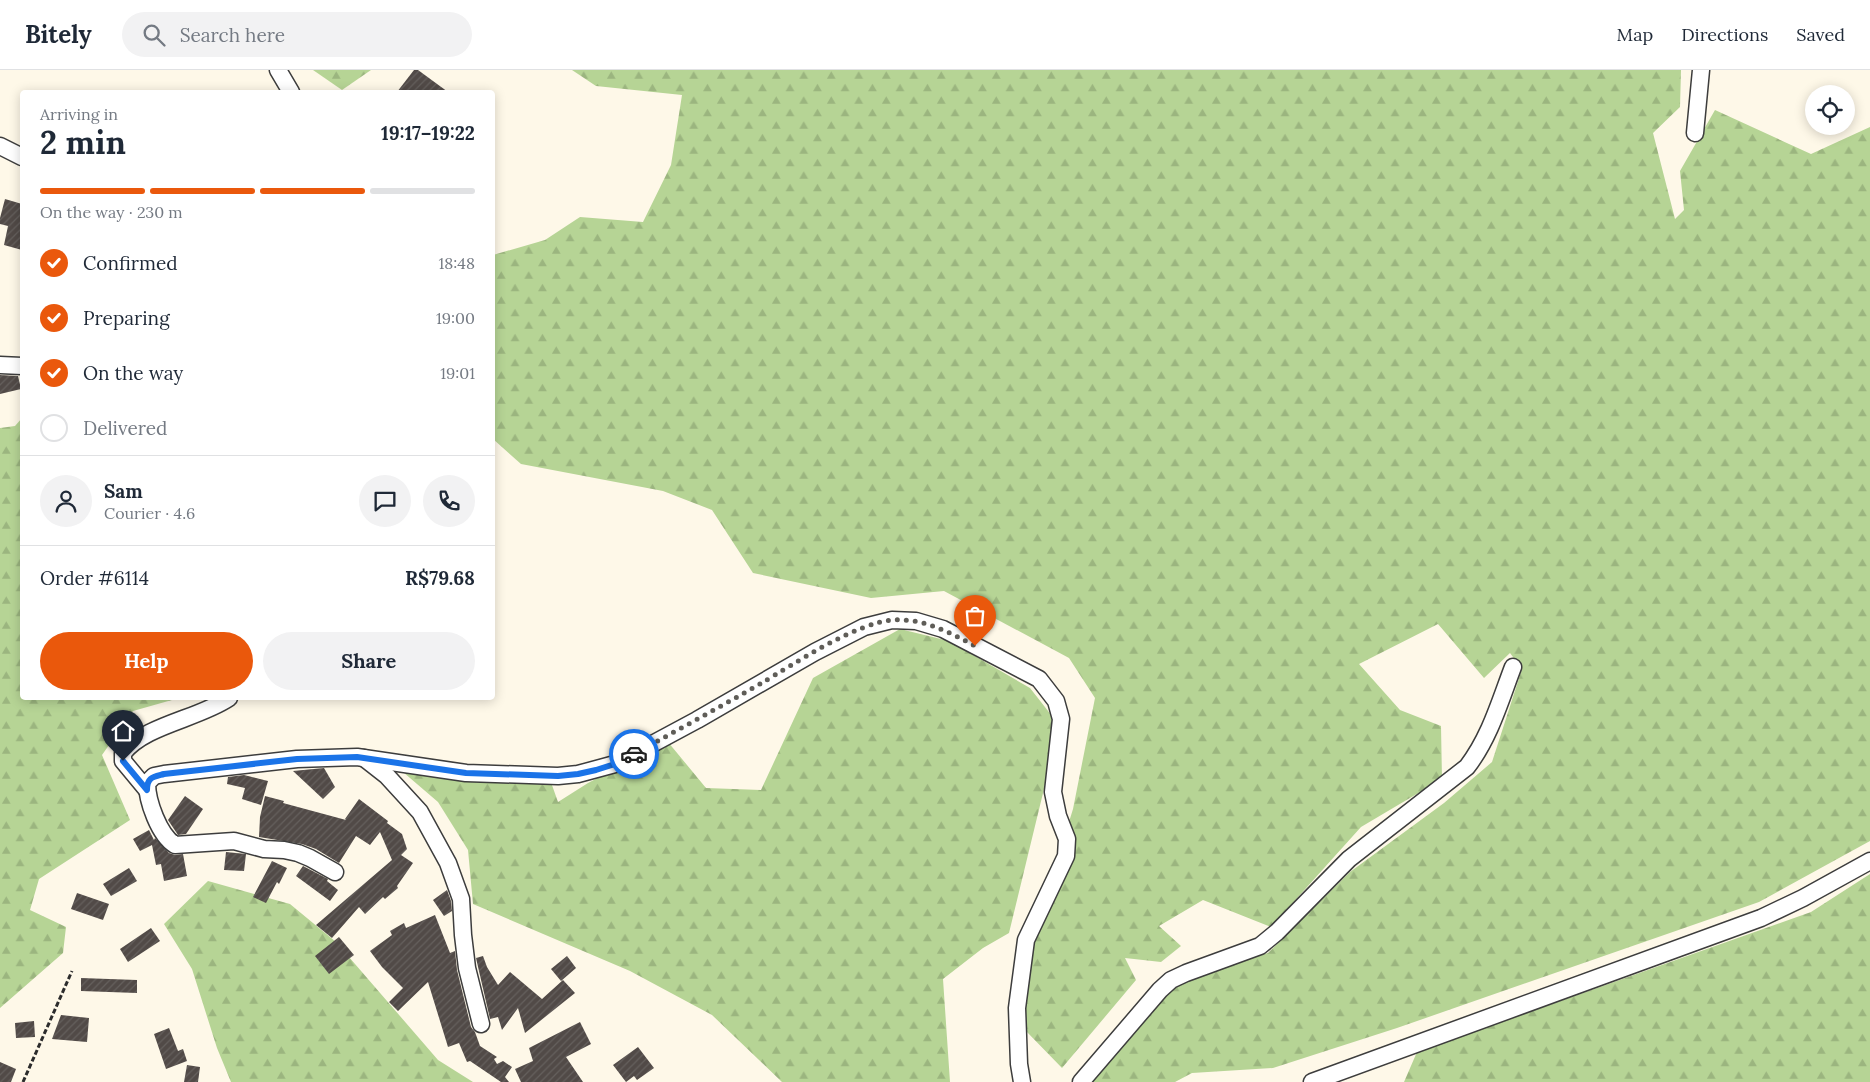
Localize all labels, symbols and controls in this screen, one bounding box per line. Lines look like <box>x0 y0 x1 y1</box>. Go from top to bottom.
search box <box>122 12 472 57</box>
text: Bitely <box>25 19 92 50</box>
icon: search <box>140 21 168 49</box>
text: Search here <box>180 23 285 47</box>
text: Map <box>1617 23 1653 46</box>
text: Directions <box>1681 23 1768 46</box>
text: Saved <box>1796 23 1845 46</box>
map controls <box>1805 85 1855 135</box>
button: locate <box>1805 85 1855 135</box>
text: Arriving in <box>40 104 118 124</box>
text: 19:17–19:22 <box>381 121 475 145</box>
text: 2 min <box>40 122 126 163</box>
text: On the way · 230 m <box>40 202 183 222</box>
icon: check <box>40 249 68 277</box>
text: Confirmed <box>83 251 178 275</box>
text: 18:48 <box>439 253 475 273</box>
icon: check <box>40 304 68 332</box>
text: Preparing <box>83 306 170 330</box>
text: 19:00 <box>436 308 475 328</box>
icon: check <box>40 359 68 387</box>
text: On the way <box>83 361 183 385</box>
text: 19:01 <box>440 363 475 383</box>
text: Delivered <box>83 416 167 440</box>
button: person <box>40 475 92 527</box>
button: chat <box>359 475 411 527</box>
button: phone <box>423 475 475 527</box>
text: Sam <box>104 479 143 503</box>
text: Courier · 4.6 <box>104 503 195 523</box>
text: Order #6114 <box>40 566 149 590</box>
text: R$79.68 <box>405 566 475 590</box>
pin <box>954 595 996 646</box>
icon: bag <box>961 602 989 630</box>
button: Help <box>40 632 253 690</box>
button: Share <box>263 632 475 690</box>
pin <box>102 710 144 761</box>
icon: home <box>109 717 137 745</box>
courier <box>609 729 659 779</box>
icon: car <box>620 740 648 768</box>

